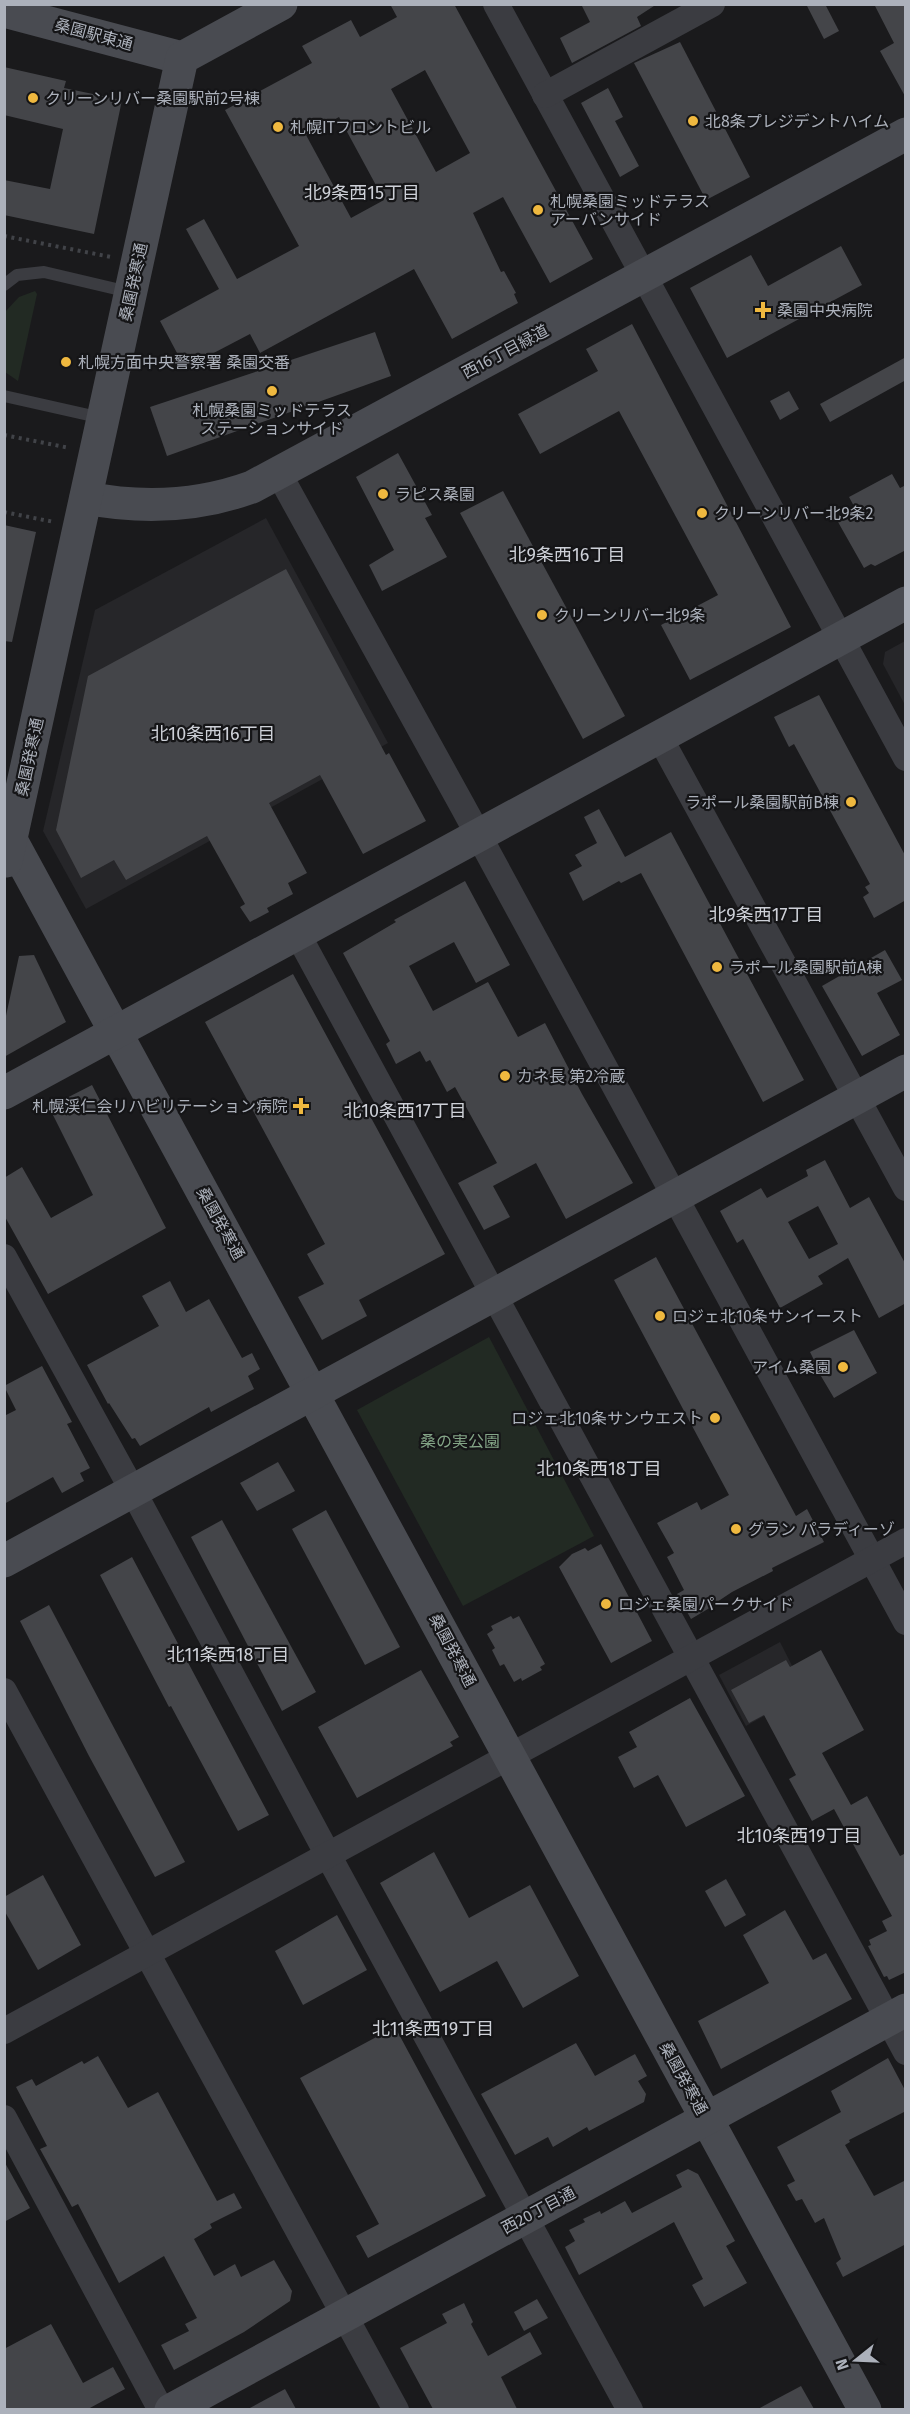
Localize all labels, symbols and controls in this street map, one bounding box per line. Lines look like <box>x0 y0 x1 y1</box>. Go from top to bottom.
street label: 桑園駅東通 <box>53 15 135 54</box>
place label: クリーンリバー桑園駅前2号棟 <box>45 89 260 108</box>
marker: クリーンリバー桑園駅前2号棟 <box>26 91 40 105</box>
place label: 北8条プレジデントハイム <box>705 112 889 131</box>
marker: 北8条プレジデントハイム <box>686 114 700 128</box>
place label: 札幌ITフロントビル <box>290 118 431 137</box>
marker: 札幌ITフロントビル <box>271 120 285 134</box>
district label: 北9条西15丁目 <box>304 182 420 204</box>
place label: 札幌桑園ミッドテラス アーバンサイド <box>550 192 710 229</box>
marker: 札幌桑園ミッドテラス アーバンサイド <box>531 203 545 217</box>
street label: 桑園発寒通 <box>116 241 151 323</box>
marker: 桑園中央病院 <box>754 301 772 319</box>
place label: 桑園中央病院 <box>777 301 873 320</box>
street label: 西16丁目緑道 <box>459 321 552 382</box>
place label: 札幌方面中央警察署 桑園交番 <box>78 353 290 372</box>
marker: 札幌方面中央警察署 桑園交番 <box>59 355 73 369</box>
marker: 札幌桑園ミッドテラス ステーションサイド <box>265 384 279 398</box>
place label: 札幌桑園ミッドテラス ステーションサイド <box>192 401 352 438</box>
place label: ラピス桑園 <box>395 485 475 504</box>
marker: ラピス桑園 <box>376 487 390 501</box>
place label: クリーンリバー北9条2 <box>714 504 874 523</box>
marker: クリーンリバー北9条2 <box>695 506 709 520</box>
district label: 北9条西16丁目 <box>509 544 625 566</box>
place label: クリーンリバー北9条 <box>554 606 706 625</box>
marker: クリーンリバー北9条 <box>535 608 549 622</box>
street label: 桑園発寒通 <box>12 716 47 798</box>
district label: 北10条西16丁目 <box>150 723 276 745</box>
place label: ラポール桑園駅前B棟 <box>685 793 839 812</box>
marker: ラポール桑園駅前B棟 <box>844 795 858 809</box>
district label: 北9条西17丁目 <box>708 904 824 926</box>
place label: ラポール桑園駅前A棟 <box>729 958 882 977</box>
marker: ラポール桑園駅前A棟 <box>710 960 724 974</box>
place label: カネ長 第2冷蔵 <box>517 1067 625 1086</box>
marker: カネ長 第2冷蔵 <box>498 1069 512 1083</box>
place label: 札幌渓仁会リハビリテーション病院 <box>32 1097 288 1116</box>
marker: 札幌渓仁会リハビリテーション病院 <box>292 1097 310 1115</box>
district label: 北10条西17丁目 <box>343 1100 467 1122</box>
street label: 桑園発寒通 <box>193 1184 248 1263</box>
place label: ロジェ北10条サンイースト <box>672 1307 863 1326</box>
marker: ロジェ北10条サンイースト <box>653 1309 667 1323</box>
place label: アイム桑園 <box>752 1358 831 1377</box>
marker: アイム桑園 <box>836 1360 850 1374</box>
place label: ロジェ北10条サンウエスト <box>511 1409 703 1428</box>
marker: ロジェ北10条サンウエスト <box>708 1411 722 1425</box>
park label: 桑の実公園 <box>420 1432 500 1451</box>
district label: 北10条西18丁目 <box>536 1458 662 1480</box>
place label: グラン パラディーゾ <box>748 1520 895 1539</box>
marker: グラン パラディーゾ <box>729 1522 743 1536</box>
place label: ロジェ桑園パークサイド <box>618 1595 794 1614</box>
marker: ロジェ桑園パークサイド <box>599 1597 613 1611</box>
street label: 桑園発寒通 <box>425 1610 480 1690</box>
district label: 北11条西18丁目 <box>166 1644 290 1666</box>
district label: 北10条西19丁目 <box>736 1825 862 1847</box>
district label: 北11条西19丁目 <box>372 2018 494 2040</box>
street label: 桑園発寒通 <box>656 2039 711 2118</box>
street label: 西20丁目通 <box>498 2183 578 2238</box>
north arrow <box>826 2330 886 2390</box>
text: N <box>832 2357 853 2372</box>

